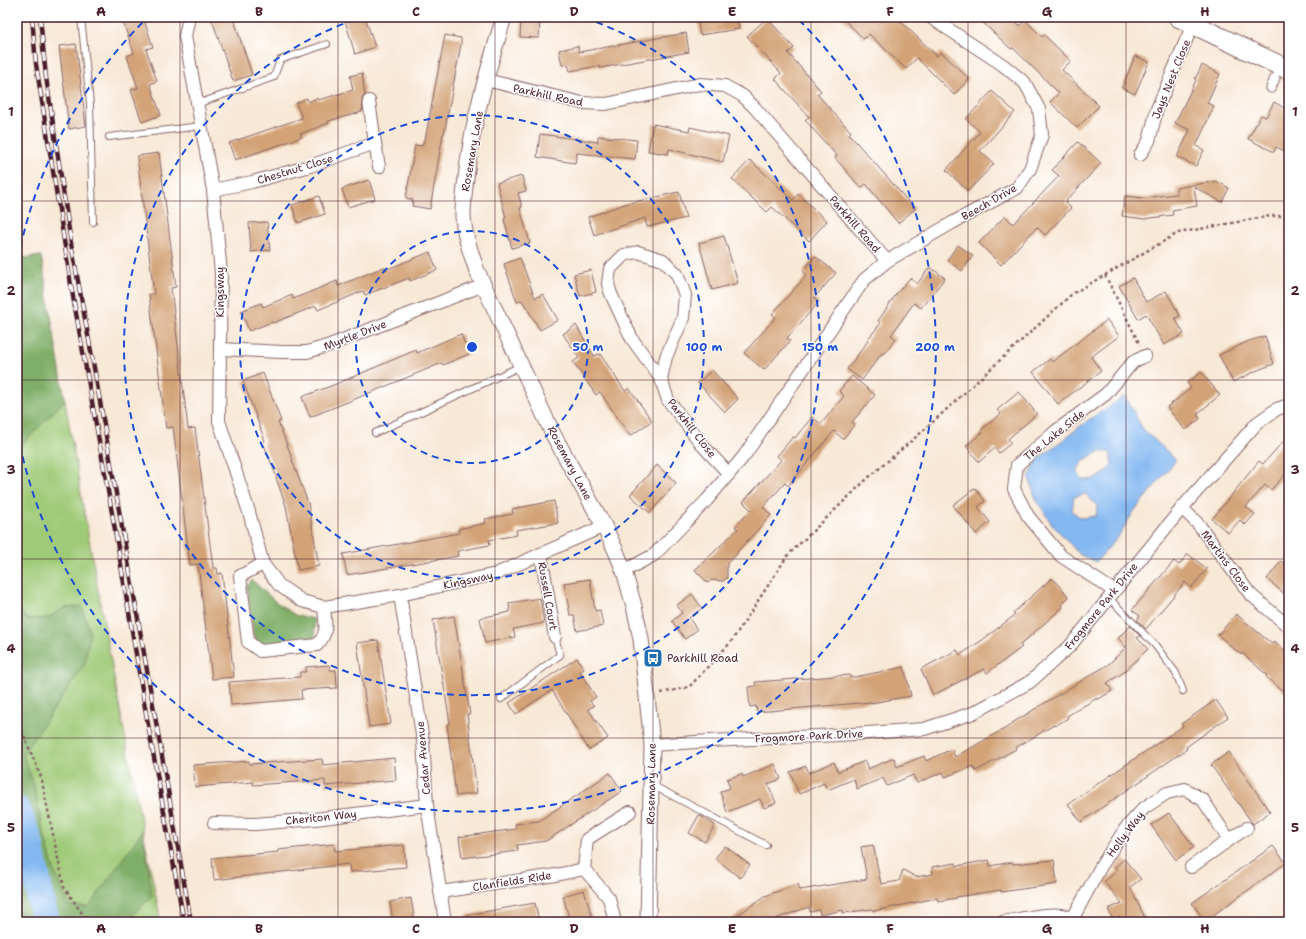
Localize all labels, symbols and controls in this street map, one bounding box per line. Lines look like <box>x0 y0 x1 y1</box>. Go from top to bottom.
text: A <box>96 3 106 20</box>
text: B <box>255 3 263 20</box>
text: C <box>412 3 420 20</box>
text: D <box>569 3 579 20</box>
text: E <box>728 3 737 20</box>
text: F <box>886 3 894 20</box>
text: G <box>1042 3 1053 20</box>
text: H <box>1200 3 1210 20</box>
street label: Jays Nest Close <box>1149 37 1194 121</box>
street label: Parkhill Road <box>512 81 584 110</box>
text: 1 <box>8 103 14 120</box>
text: 1 <box>1292 103 1298 120</box>
street label: Rosemary Lane <box>458 109 487 193</box>
street label: Chestnut Close <box>255 151 335 188</box>
street label: Beech Drive <box>959 181 1020 224</box>
street label: Parkhill Road <box>826 193 884 256</box>
street label: Kingsway <box>213 267 228 317</box>
text: 2 <box>6 282 16 299</box>
text: 2 <box>1290 282 1300 299</box>
street label: Myrtle Drive <box>322 317 389 354</box>
text: 50 m <box>573 339 604 355</box>
text: 100 m <box>686 339 723 355</box>
text: 150 m <box>802 339 838 355</box>
text: 200 m <box>915 339 955 355</box>
centre of rings <box>465 340 479 354</box>
street label: Parkhill Close <box>664 396 719 461</box>
street label: The Lake Side <box>1021 406 1088 464</box>
street label: Rosemary Lane <box>544 424 595 503</box>
text: 3 <box>6 461 16 478</box>
text: 3 <box>1290 461 1300 478</box>
street label: Martins Close <box>1198 527 1254 595</box>
street label: Frogmore Park Drive <box>1061 559 1141 653</box>
street label: Russell Court <box>534 560 561 632</box>
street label: Kingsway <box>442 568 495 593</box>
text: 4 <box>6 640 16 657</box>
text: 4 <box>1290 640 1300 657</box>
bus stop icon: Parkhill Road <box>642 647 664 669</box>
place label: Parkhill Road <box>667 651 738 666</box>
street label: Cedar Avenue <box>413 720 434 795</box>
street label: Frogmore Park Drive <box>754 726 864 747</box>
street label: Rosemary Lane <box>643 743 660 825</box>
street label: Cheriton Way <box>285 806 358 829</box>
street label: Holly Way <box>1103 808 1148 860</box>
text: 5 <box>7 819 15 836</box>
text: 5 <box>1291 819 1299 836</box>
street label: Clanfields Ride <box>472 868 553 895</box>
text: A <box>96 920 106 937</box>
text: B <box>255 920 263 937</box>
text: C <box>412 920 420 937</box>
text: D <box>569 920 579 937</box>
text: E <box>728 920 737 937</box>
text: F <box>886 920 894 937</box>
text: G <box>1042 920 1053 937</box>
text: H <box>1200 920 1210 937</box>

